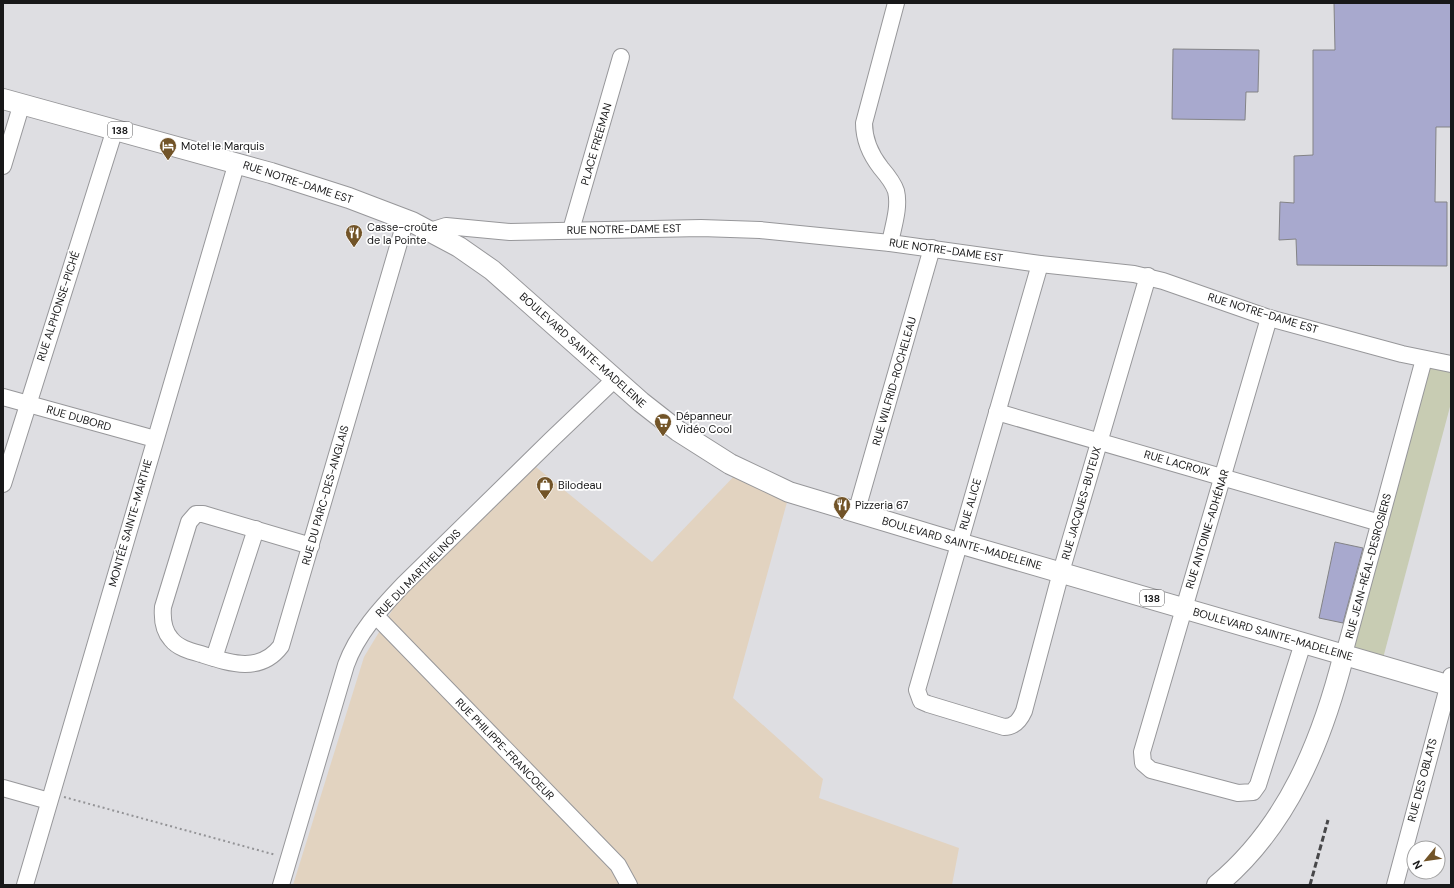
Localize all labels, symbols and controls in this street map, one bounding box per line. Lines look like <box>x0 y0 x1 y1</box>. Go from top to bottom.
street label: PLACE FREEMAN <box>578 101 614 187</box>
road number: 138 <box>108 122 132 138</box>
hotel icon: Motel le Marquis <box>158 136 178 161</box>
place label: Motel le Marquis <box>181 139 264 153</box>
street label: RUE NOTRE-DAME EST <box>241 158 355 206</box>
place label: Casse-croûte de la Pointe <box>367 220 438 247</box>
street label: RUE NOTRE-DAME EST <box>567 221 681 237</box>
restaurant icon: Casse-croûte de la Pointe <box>344 223 364 248</box>
street label: RUE NOTRE-DAME EST <box>888 235 1004 265</box>
street label: RUE ALPHONSE-PICHÉ <box>34 249 82 363</box>
street label: BOULEVARD SAINTE-MADELEINE <box>517 289 649 411</box>
street label: RUE NOTRE-DAME EST <box>1206 290 1320 336</box>
street label: RUE WILFRID-ROCHELEAU <box>869 315 919 447</box>
street label: RUE DUBORD <box>45 402 113 434</box>
place label: Dépanneur Vidéo Cool <box>676 409 732 436</box>
supermarket icon: Dépanneur Vidéo Cool <box>653 412 673 437</box>
street label: RUE DU PARC-DES-ANGLAIS <box>298 423 352 567</box>
street label: RUE JACQUES-BUTEUX <box>1058 444 1104 561</box>
street label: RUE LACROIX <box>1143 447 1212 479</box>
street label: MONTÉE SAINTE-MARTHE <box>105 458 155 588</box>
street label: RUE ANTOINE-ADHÉNAR <box>1182 468 1232 590</box>
shop icon: Bilodeau <box>535 475 555 500</box>
street label: RUE ALICE <box>956 477 984 531</box>
place label: Bilodeau <box>558 478 602 492</box>
street label: RUE JEAN-RÉAL-DESROSIERS <box>1342 492 1394 640</box>
restaurant icon: Pizzeria 67 <box>832 495 852 520</box>
place label: Pizzeria 67 <box>855 498 909 512</box>
street label: BOULEVARD SAINTE-MADELEINE <box>880 513 1044 573</box>
street label: RUE DU MARTHELINOIS <box>372 526 464 620</box>
road number: 138 <box>1140 590 1164 606</box>
street label: BOULEVARD SAINTE-MADELEINE <box>1191 604 1355 664</box>
street label: RUE PHILIPPE-FRANCOEUR <box>453 695 557 803</box>
street label: RUE DES OBLATS <box>1404 737 1440 823</box>
north arrow <box>1406 840 1446 880</box>
text: N <box>1409 858 1425 872</box>

